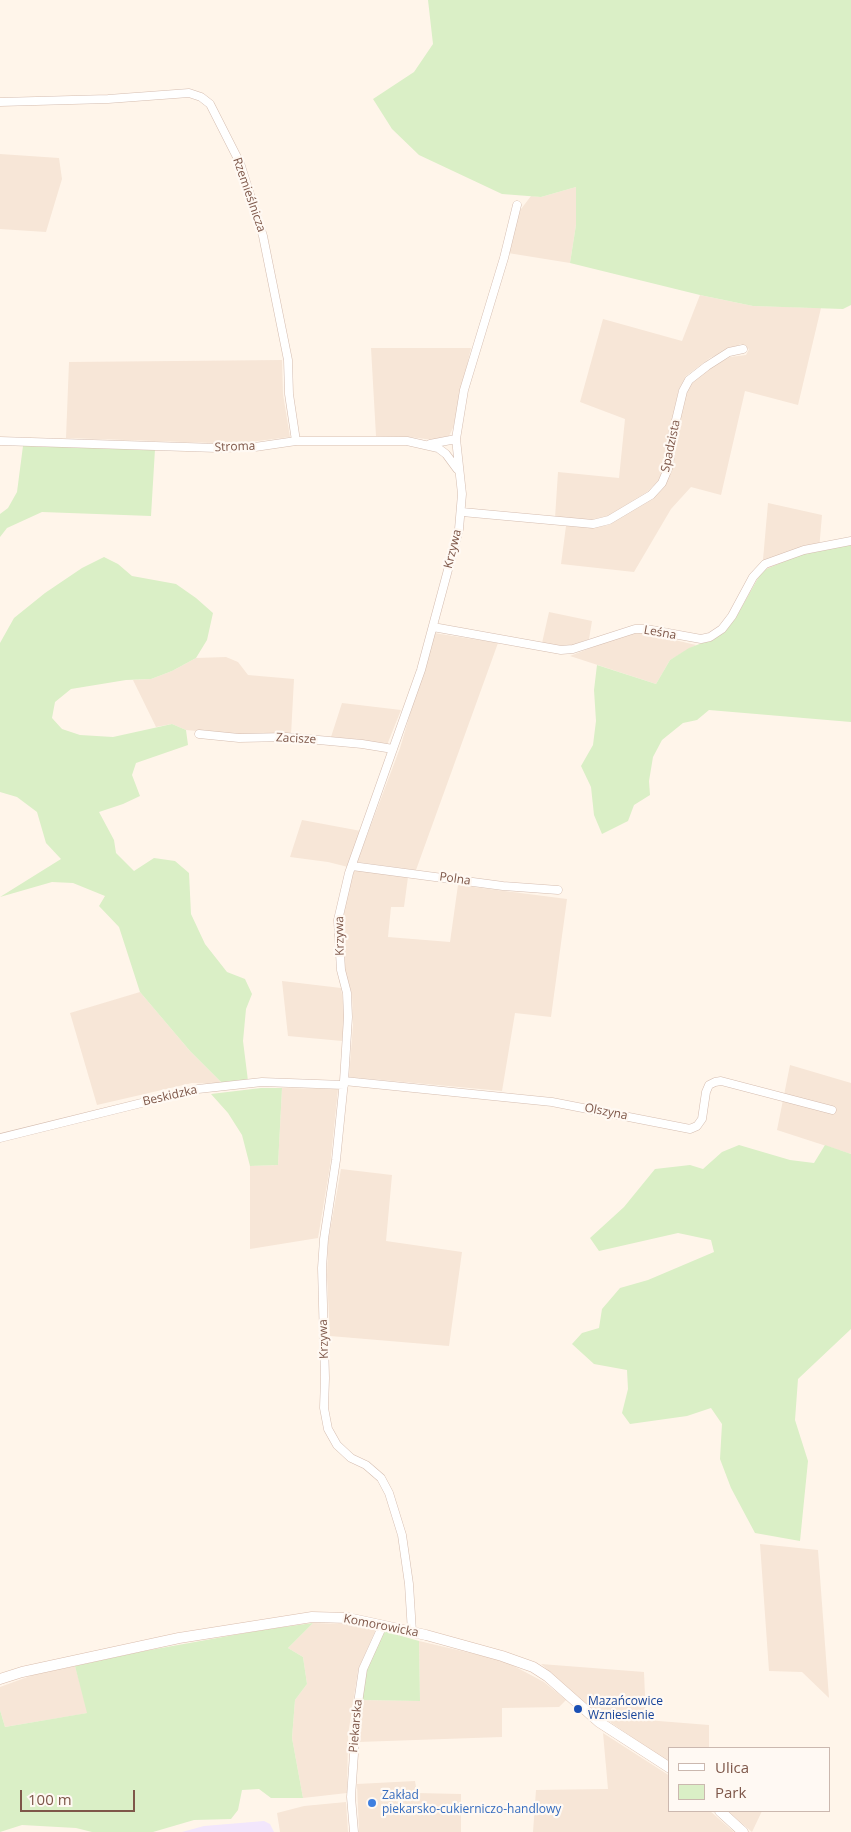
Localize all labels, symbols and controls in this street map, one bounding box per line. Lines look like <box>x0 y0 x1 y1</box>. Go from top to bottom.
street label: Rzemieślnicza <box>230 156 268 234</box>
street label: Spadzista <box>658 418 684 474</box>
street label: Stroma <box>214 439 256 455</box>
street label: Krzywa <box>441 528 465 570</box>
street label: Leśna <box>643 623 677 643</box>
street label: Zacisze <box>275 731 317 747</box>
street label: Polna <box>438 870 472 888</box>
street label: Krzywa <box>332 916 348 956</box>
street label: Beskidzka <box>141 1083 199 1109</box>
street label: Olszyna <box>583 1101 629 1123</box>
street label: Krzywa <box>316 1319 332 1359</box>
street label: Komorowicka <box>342 1612 420 1640</box>
place label: Mazańcowice Wzniesienie <box>588 1695 663 1723</box>
street label: Piekarska <box>346 1699 366 1753</box>
marker: Mazańcowice Wzniesienie <box>572 1703 584 1715</box>
legend <box>668 1747 831 1812</box>
text: Ulica <box>715 1757 749 1777</box>
scale bar <box>22 1780 138 1812</box>
text: Park <box>715 1782 746 1802</box>
text: 100 m <box>28 1789 72 1809</box>
place label: Zakład piekarsko-cukierniczo-handlowy <box>382 1789 561 1817</box>
marker: Zakład piekarsko-cukierniczo-handlowy <box>366 1797 378 1809</box>

